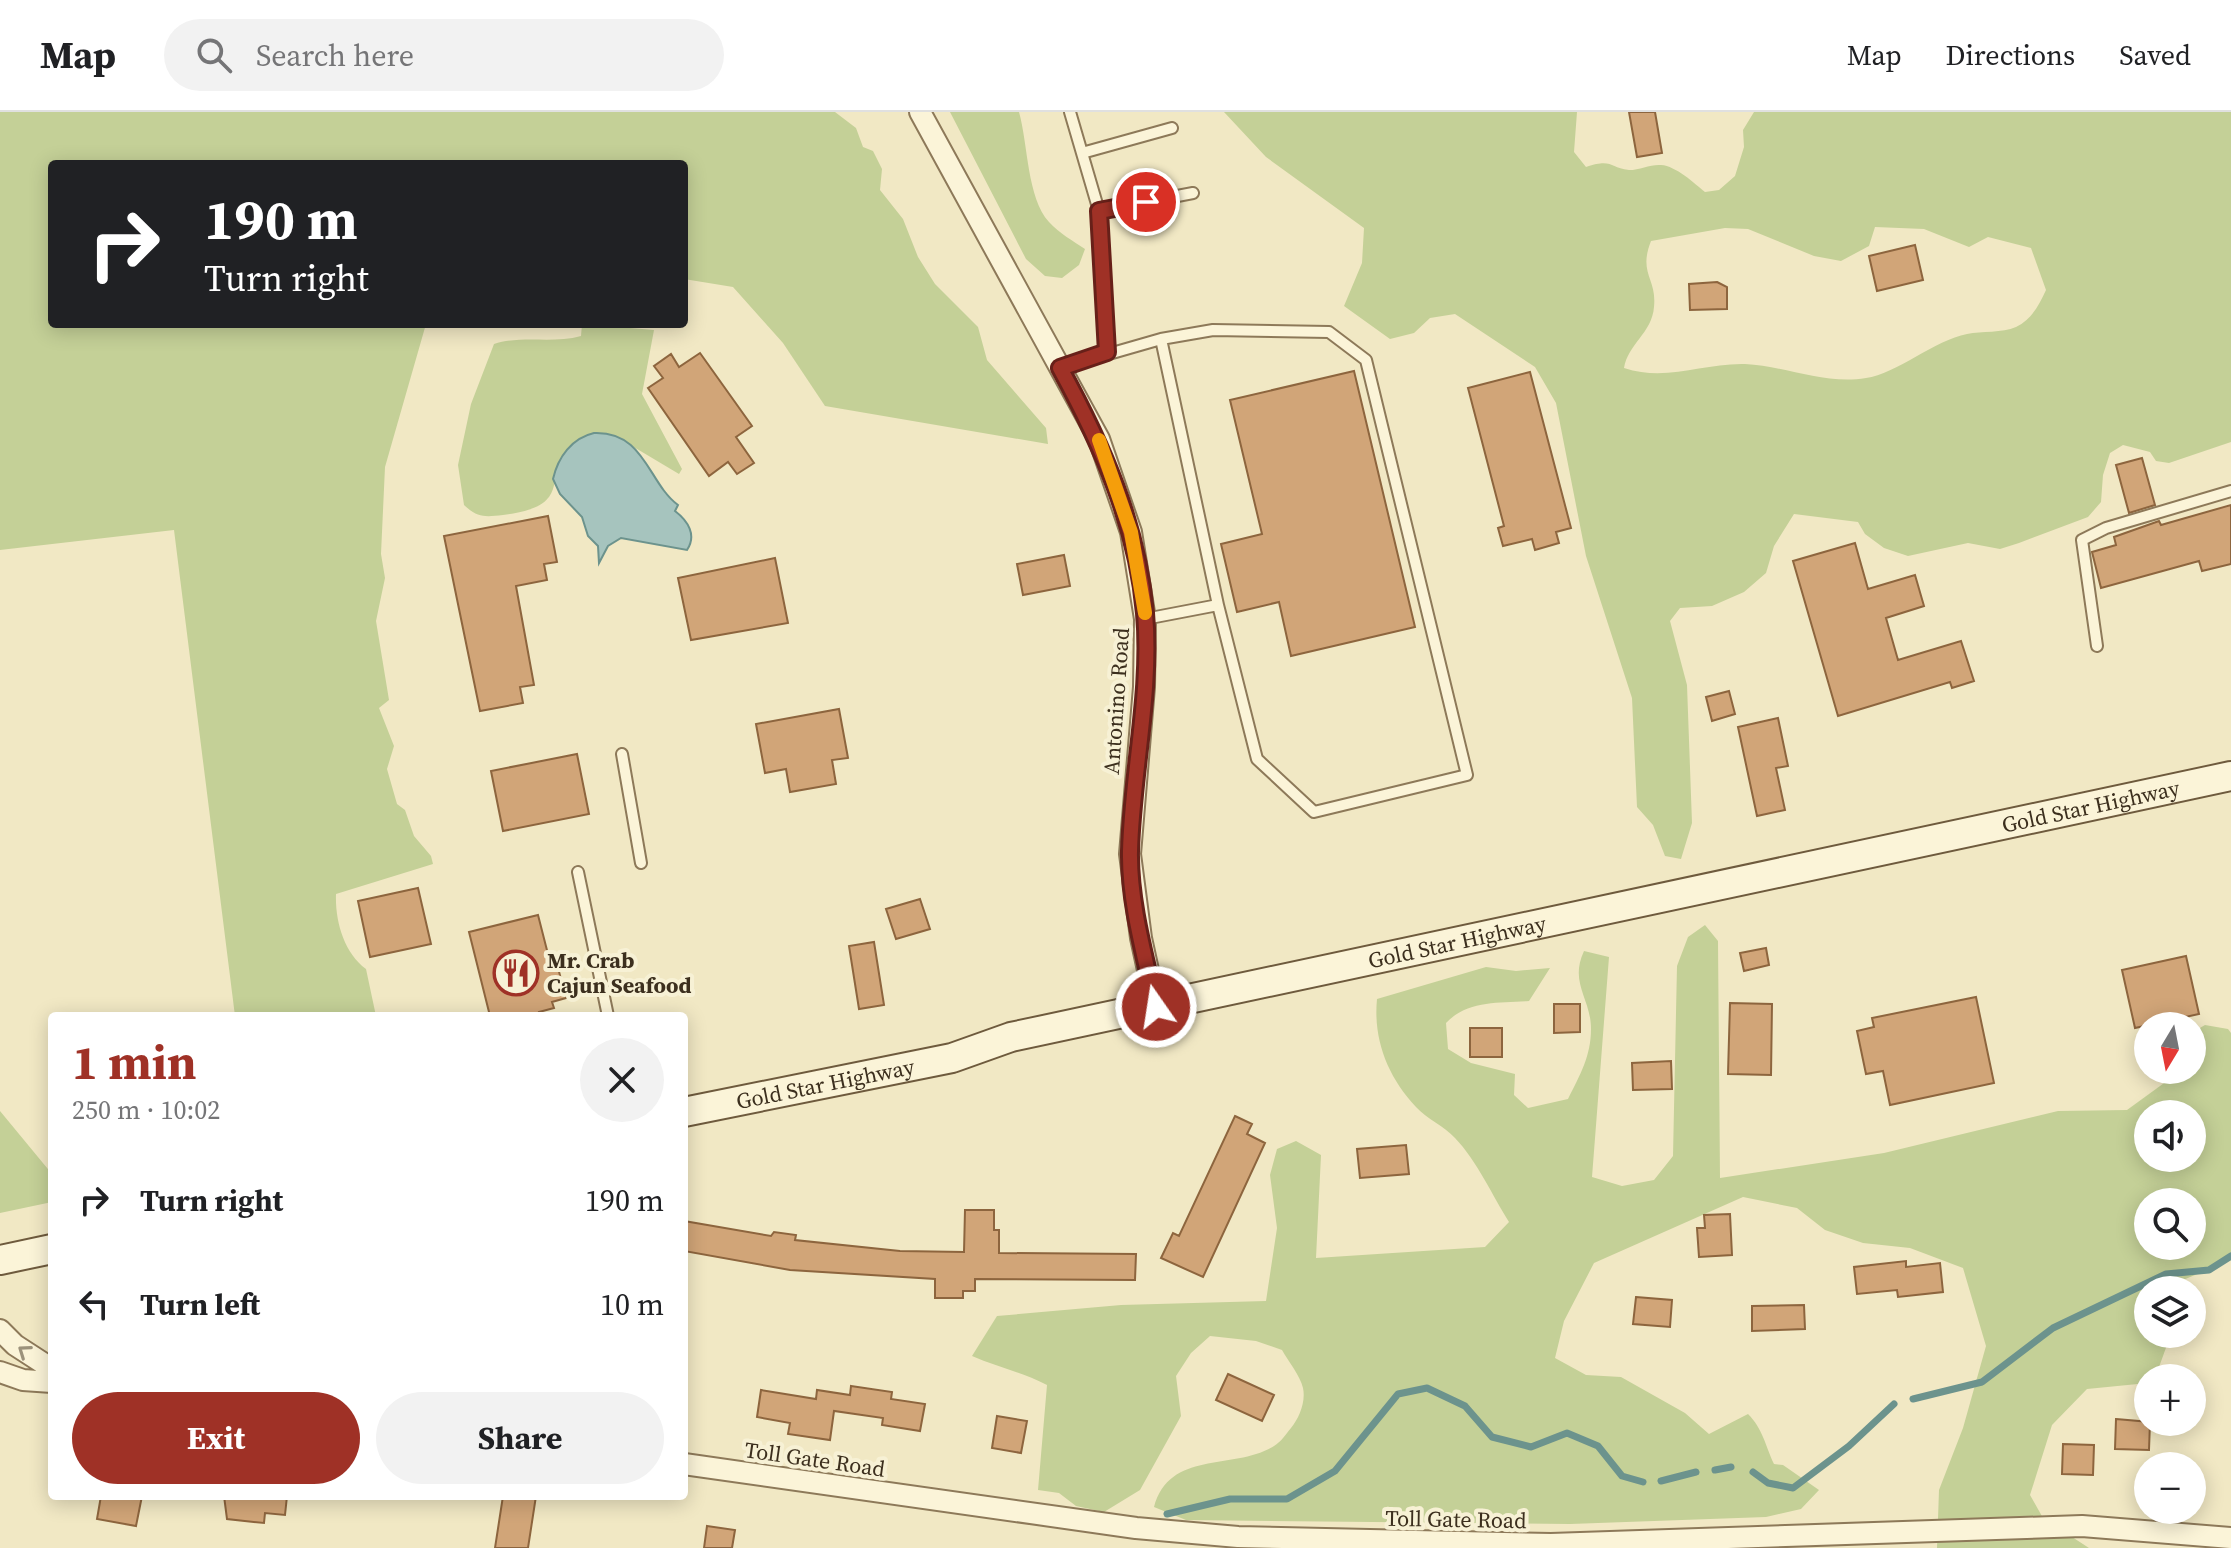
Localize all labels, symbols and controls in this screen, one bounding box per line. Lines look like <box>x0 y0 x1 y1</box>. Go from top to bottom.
search box <box>164 19 724 91</box>
text: Map <box>40 29 116 81</box>
icon: search <box>192 33 236 77</box>
text: Search here <box>256 35 414 76</box>
text: Map <box>1847 36 1902 74</box>
text: Directions <box>1946 36 2075 74</box>
text: Saved <box>2119 36 2191 74</box>
pin <box>1112 168 1180 236</box>
icon: arrive <box>1124 180 1168 224</box>
text: 190 m <box>204 181 358 258</box>
icon: right <box>72 192 176 296</box>
text: Turn right <box>204 254 369 303</box>
street label: Antonino Road <box>1096 626 1136 776</box>
street label: Gold Star Highway <box>1999 772 2183 840</box>
street label: Gold Star Highway <box>1365 908 1549 975</box>
place label: Mr. Crab Cajun Seafood <box>547 945 692 1000</box>
restaurant icon: Mr. Crab Cajun Seafood <box>492 949 540 997</box>
position arrow <box>1114 965 1198 1049</box>
north arrow <box>2134 1012 2206 1084</box>
map controls <box>2134 1012 2206 1524</box>
text: 1 min <box>72 1029 197 1095</box>
button: close <box>580 1038 664 1122</box>
street label: Gold Star Highway <box>733 1051 918 1116</box>
text: 250 m · 10:02 <box>72 1092 220 1128</box>
button: sound <box>2134 1100 2206 1172</box>
icon: right <box>72 1178 116 1222</box>
text: Turn right <box>140 1180 283 1221</box>
text: 190 m <box>585 1180 664 1221</box>
button: search <box>2134 1188 2206 1260</box>
button: layers <box>2134 1276 2206 1348</box>
icon: left <box>72 1282 116 1326</box>
text: Turn left <box>140 1284 260 1325</box>
text: 10 m <box>600 1284 664 1325</box>
one-way arrow <box>19 1346 33 1361</box>
button: + <box>2134 1364 2206 1436</box>
button: Exit <box>72 1392 360 1484</box>
button: Share <box>376 1392 664 1484</box>
street label: Toll Gate Road <box>743 1434 888 1484</box>
button: − <box>2134 1452 2206 1524</box>
street label: Toll Gate Road <box>1385 1503 1527 1535</box>

